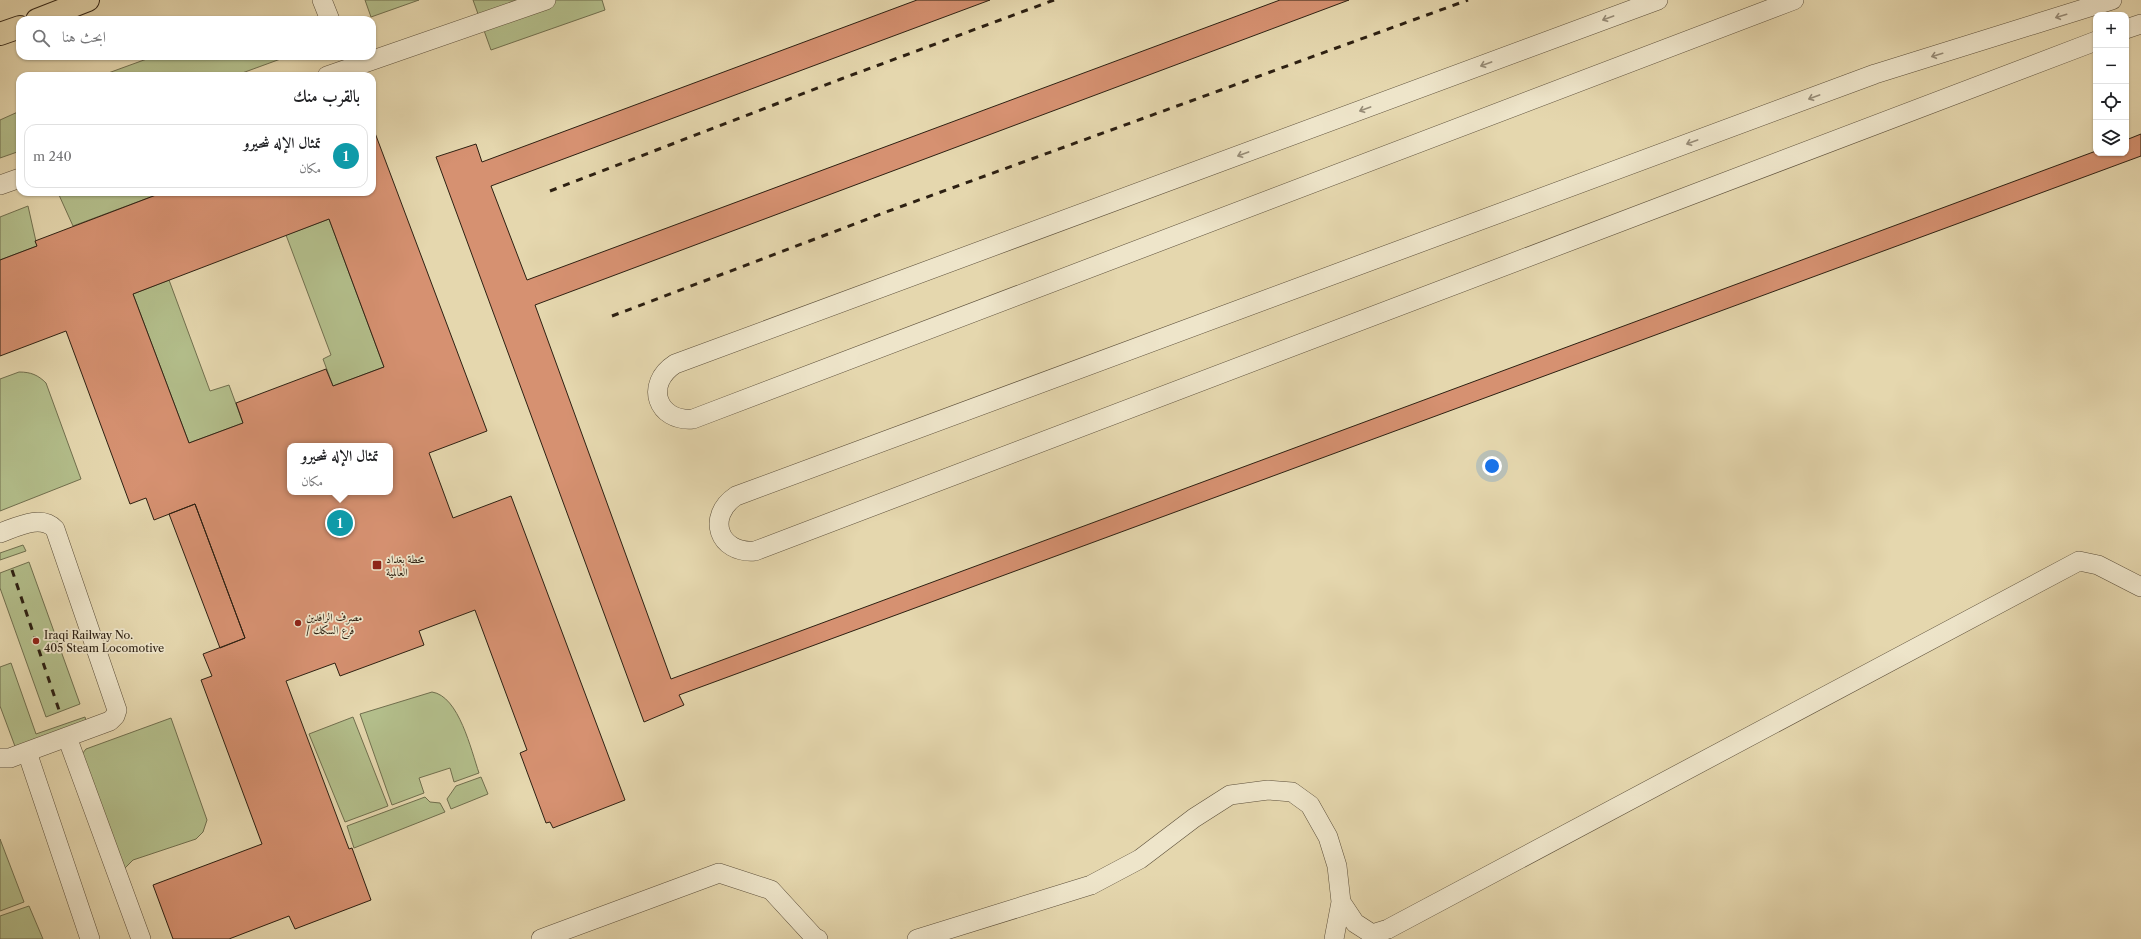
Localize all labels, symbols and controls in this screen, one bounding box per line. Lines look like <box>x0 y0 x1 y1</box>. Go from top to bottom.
map controls <box>2093 12 2129 156</box>
button: + <box>2093 12 2129 48</box>
one-way arrow <box>2055 13 2068 20</box>
one-way arrow <box>1603 15 1615 23</box>
search box <box>16 16 376 60</box>
icon: search <box>30 27 52 49</box>
text: ابحث هنا <box>62 27 106 46</box>
button: − <box>2093 48 2129 84</box>
one-way arrow <box>1931 52 1944 59</box>
one-way arrow <box>1481 60 1493 68</box>
button: locate <box>2093 84 2129 120</box>
text: بالقرب منك <box>293 86 360 106</box>
one-way arrow <box>1808 94 1821 101</box>
one-way arrow <box>1359 105 1371 113</box>
button: layers <box>2093 120 2129 156</box>
text: تمثال الإله شحيرو <box>244 133 321 152</box>
one-way arrow <box>1687 139 1699 147</box>
text: 240 m <box>33 148 72 164</box>
text: 1 <box>343 148 349 164</box>
one-way arrow <box>1237 150 1249 158</box>
text: مكان <box>299 160 321 176</box>
popup <box>287 443 393 495</box>
text: تمثال الإله شحيرو <box>301 446 379 465</box>
your location <box>1482 456 1502 476</box>
text: مكان <box>301 473 323 489</box>
pin: 1 <box>327 508 353 538</box>
place label: محطة بغداد العالمية <box>386 552 425 579</box>
marker: محطة بغداد العالمية <box>371 559 383 571</box>
place label: مصرف الرافدين / فرع السكك <box>306 610 362 640</box>
marker: مصرف الرافدين / فرع السكك <box>293 618 303 628</box>
place label: Iraqi Railway No. 405 Steam Locomotive <box>44 628 164 655</box>
marker: Iraqi Railway No. 405 Steam Locomotive <box>31 636 41 646</box>

